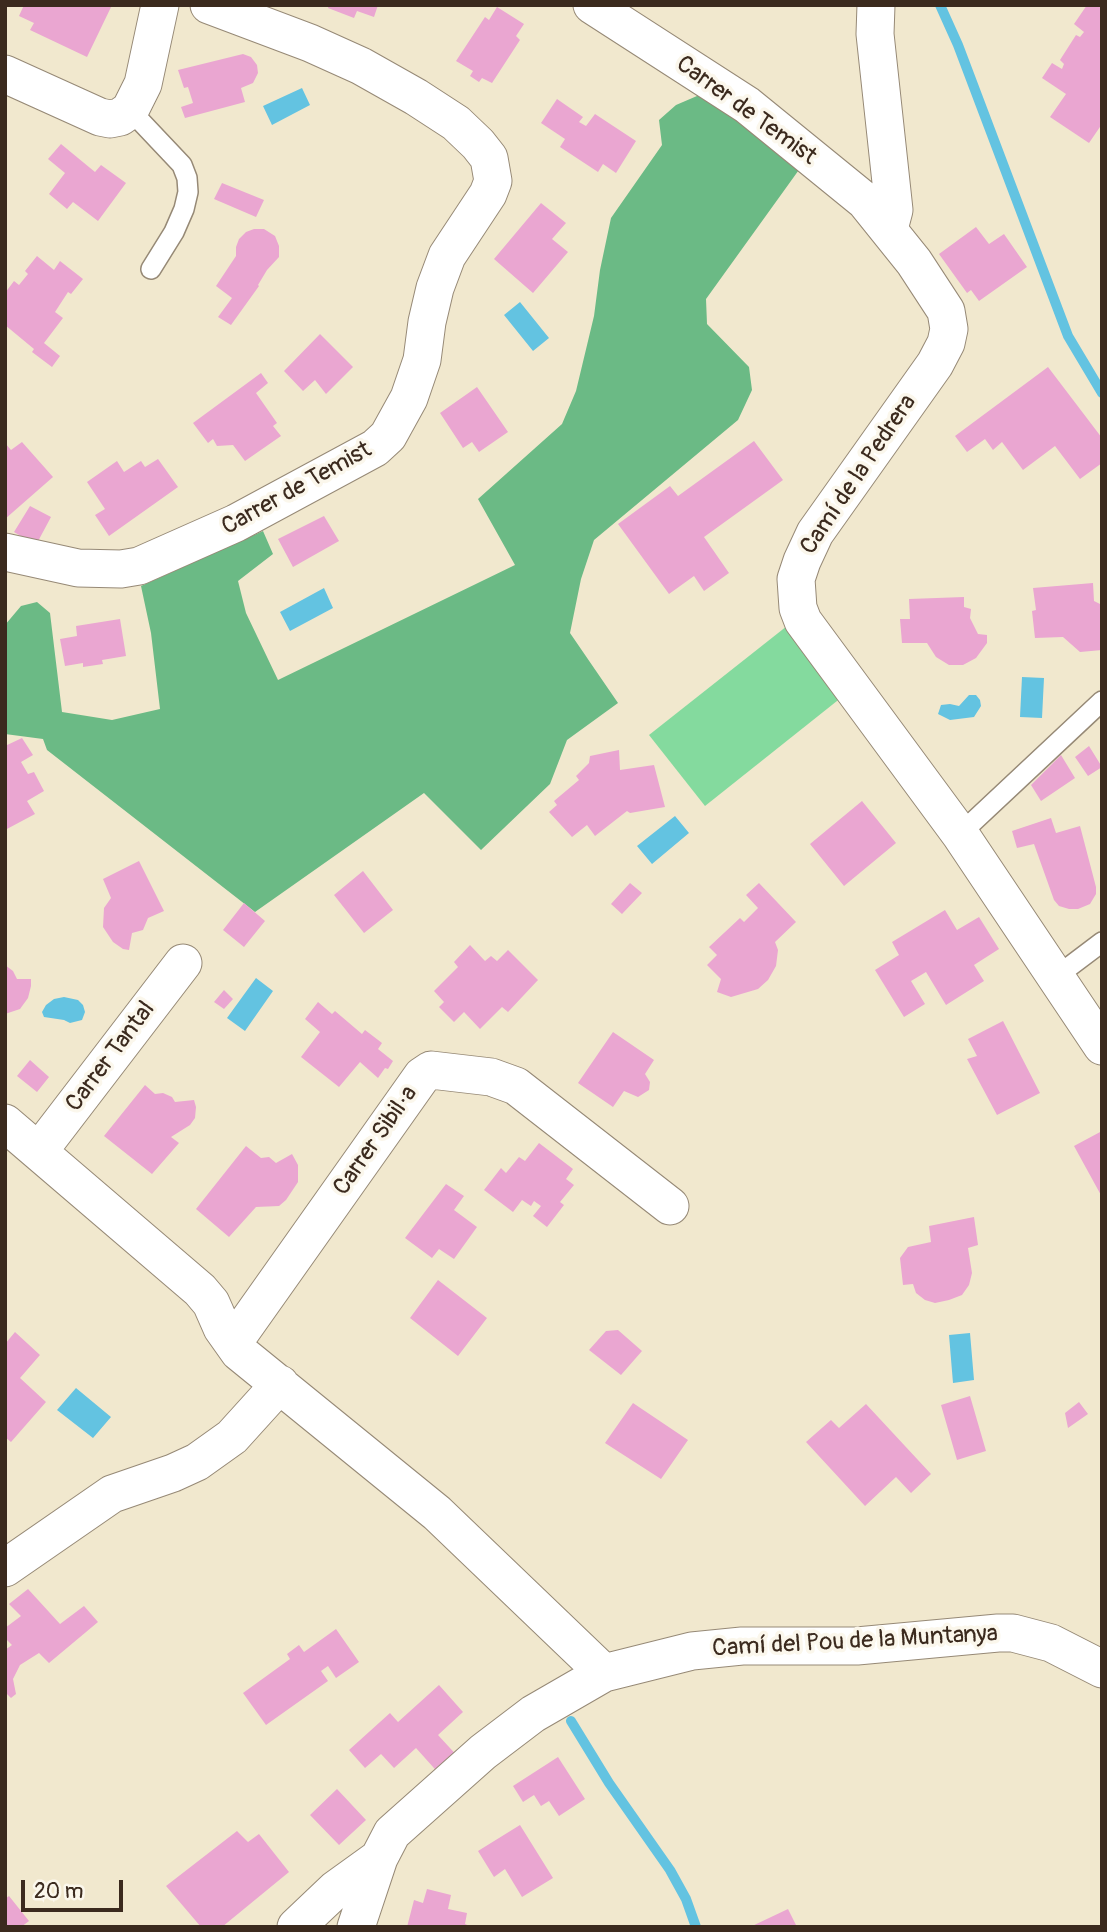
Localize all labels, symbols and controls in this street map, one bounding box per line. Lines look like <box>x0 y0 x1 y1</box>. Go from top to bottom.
street label: Carrer de Temist <box>670 50 822 172</box>
street label: Camí de la Pedrera <box>795 390 923 560</box>
street label: Carrer de Temist <box>217 436 377 542</box>
street label: Carrer Tantal <box>60 996 162 1118</box>
street label: Carrer Sibil·a <box>328 1081 424 1201</box>
street label: Camí del Pou de la Muntanya <box>712 1620 998 1664</box>
scale bar <box>24 1866 126 1910</box>
text: 20 m <box>34 1878 83 1905</box>

